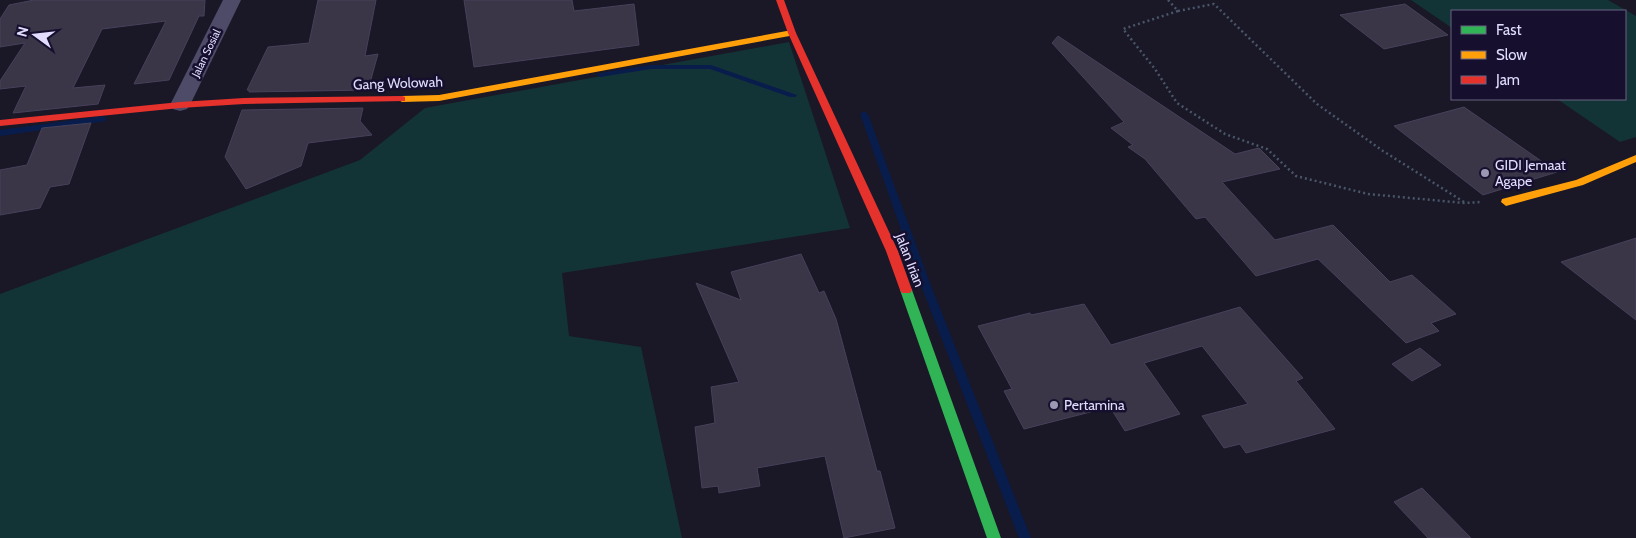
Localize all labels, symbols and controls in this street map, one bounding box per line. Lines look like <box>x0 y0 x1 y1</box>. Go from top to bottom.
north arrow <box>10 10 60 60</box>
legend <box>1451 10 1626 100</box>
text: Fast <box>1496 21 1521 39</box>
text: N <box>12 25 32 39</box>
street label: Jalan Sosial <box>188 26 224 80</box>
text: Slow <box>1496 46 1527 64</box>
text: Jam <box>1495 71 1520 89</box>
street label: Gang Wolowah <box>353 72 443 94</box>
place label: GIDI Jemaat Agape <box>1495 156 1566 190</box>
marker: GIDI Jemaat Agape <box>1479 167 1491 179</box>
street label: Jalan Irian <box>891 229 929 290</box>
place label: Pertamina <box>1064 396 1125 414</box>
marker: Pertamina <box>1048 399 1060 411</box>

